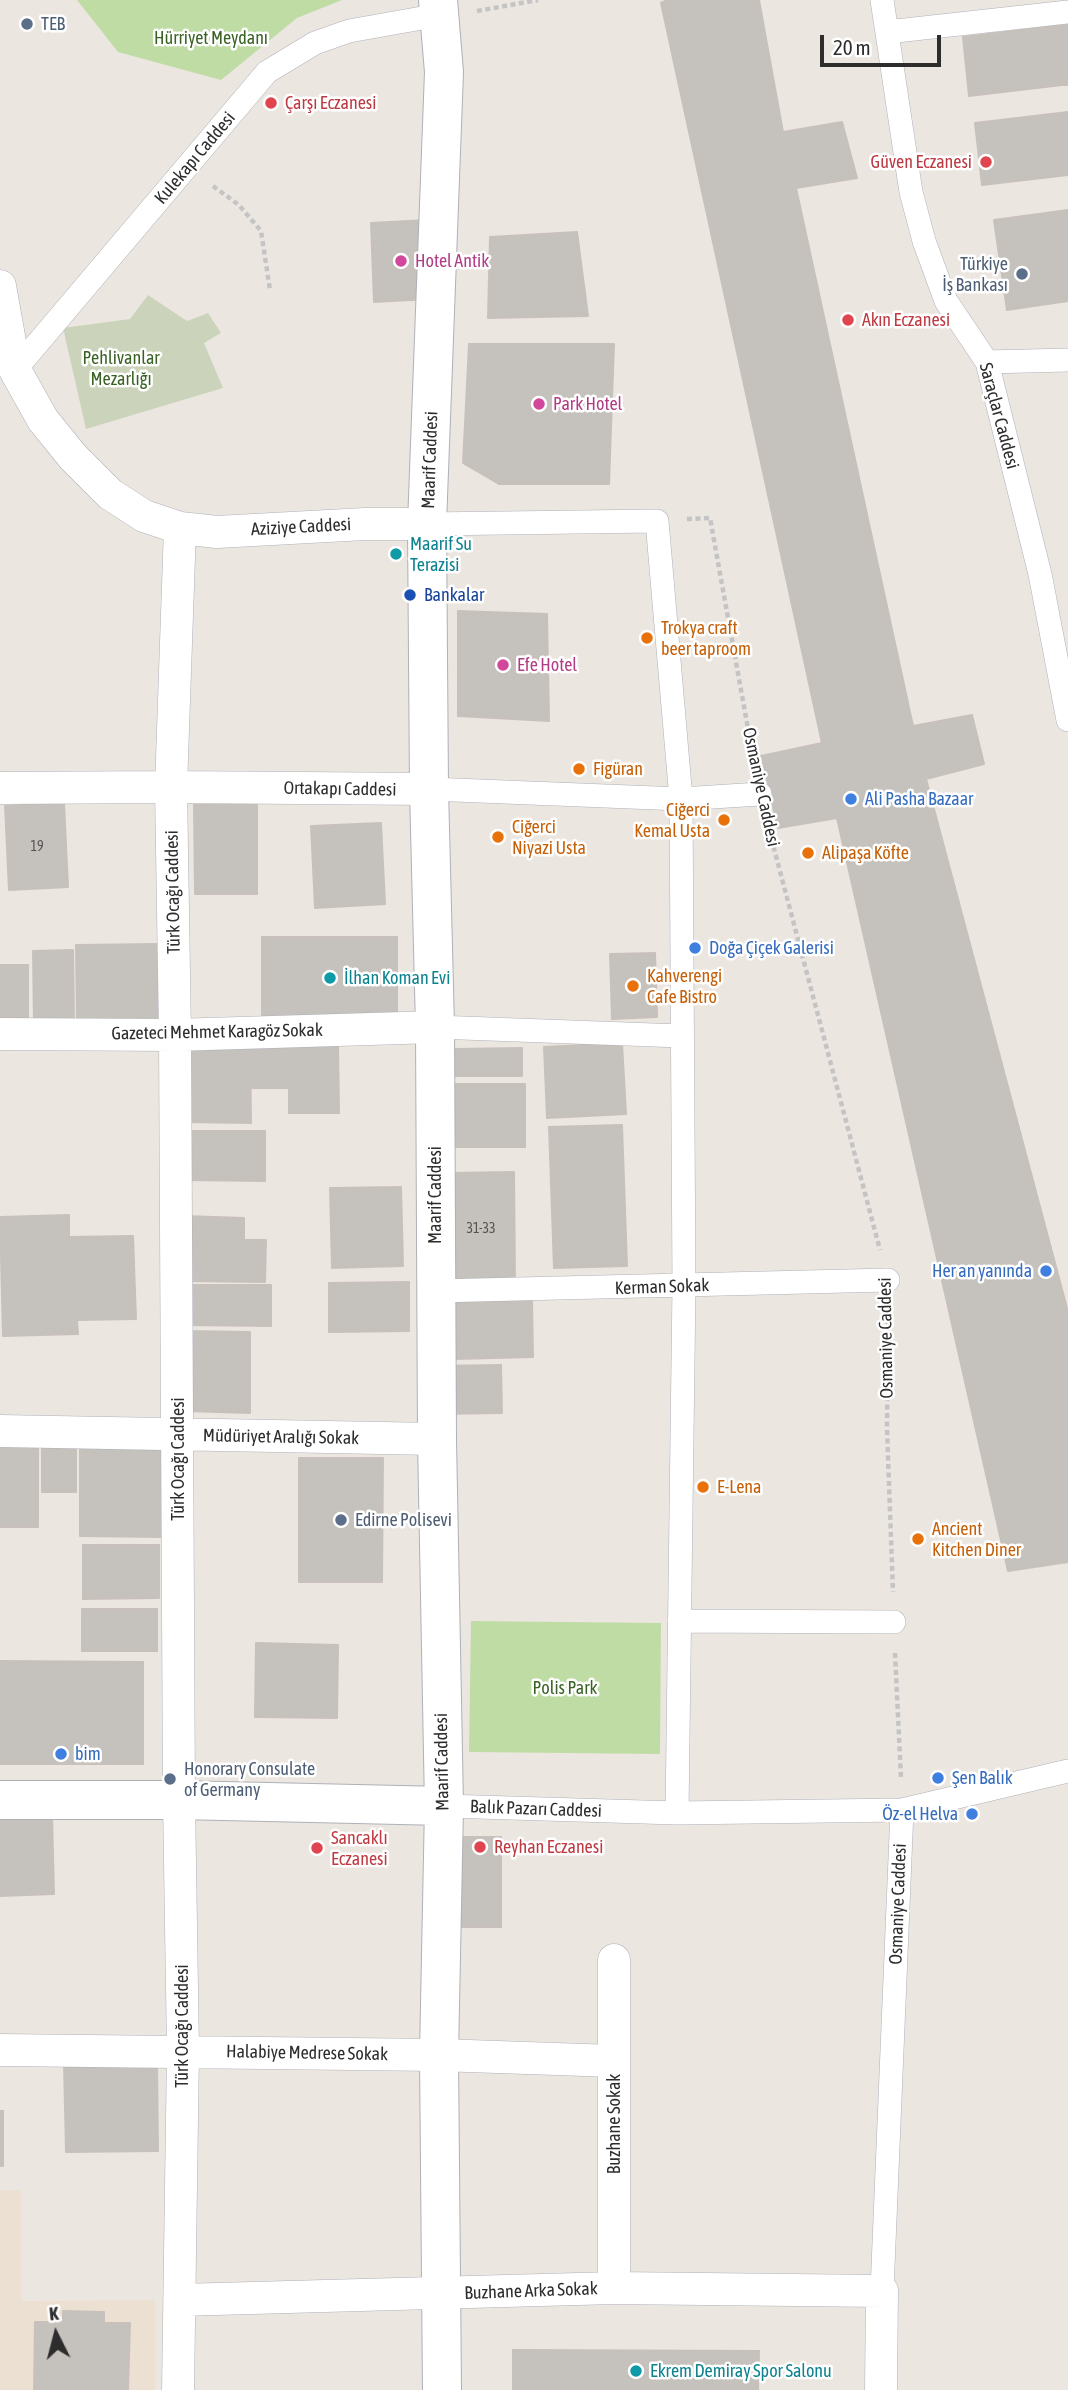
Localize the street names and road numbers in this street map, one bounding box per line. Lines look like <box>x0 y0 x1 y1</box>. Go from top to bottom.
street label: Kulekapı Caddesi <box>150 107 240 209</box>
street label: Saraçlar Caddesi <box>974 361 1024 471</box>
street label: Maarif Caddesi <box>417 411 443 509</box>
street label: Aziziye Caddesi <box>250 514 352 540</box>
street label: Osmaniye Caddesi <box>738 726 784 848</box>
street label: Ortakapı Caddesi <box>283 777 397 801</box>
street label: Türk Ocağı Caddesi <box>161 830 185 954</box>
street label: Gazeteci Mehmet Karagöz Sokak <box>111 1019 323 1045</box>
street label: Maarif Caddesi <box>424 1146 446 1244</box>
street label: Kerman Sokak <box>614 1275 710 1299</box>
street label: Osmaniye Caddesi <box>874 1277 898 1399</box>
street label: Türk Ocağı Caddesi <box>167 1397 189 1521</box>
street label: Müdüriyet Aralığı Sokak <box>203 1425 359 1449</box>
street label: Maarif Caddesi <box>430 1713 454 1811</box>
street label: Balık Pazarı Caddesi <box>470 1796 602 1822</box>
street label: Osmaniye Caddesi <box>885 1843 911 1965</box>
street label: Türk Ocağı Caddesi <box>171 1964 193 2088</box>
street label: Halabiye Medrese Sokak <box>226 2041 388 2065</box>
street label: Buzhane Sokak <box>603 2074 625 2174</box>
street label: Buzhane Arka Sokak <box>464 2278 598 2304</box>

